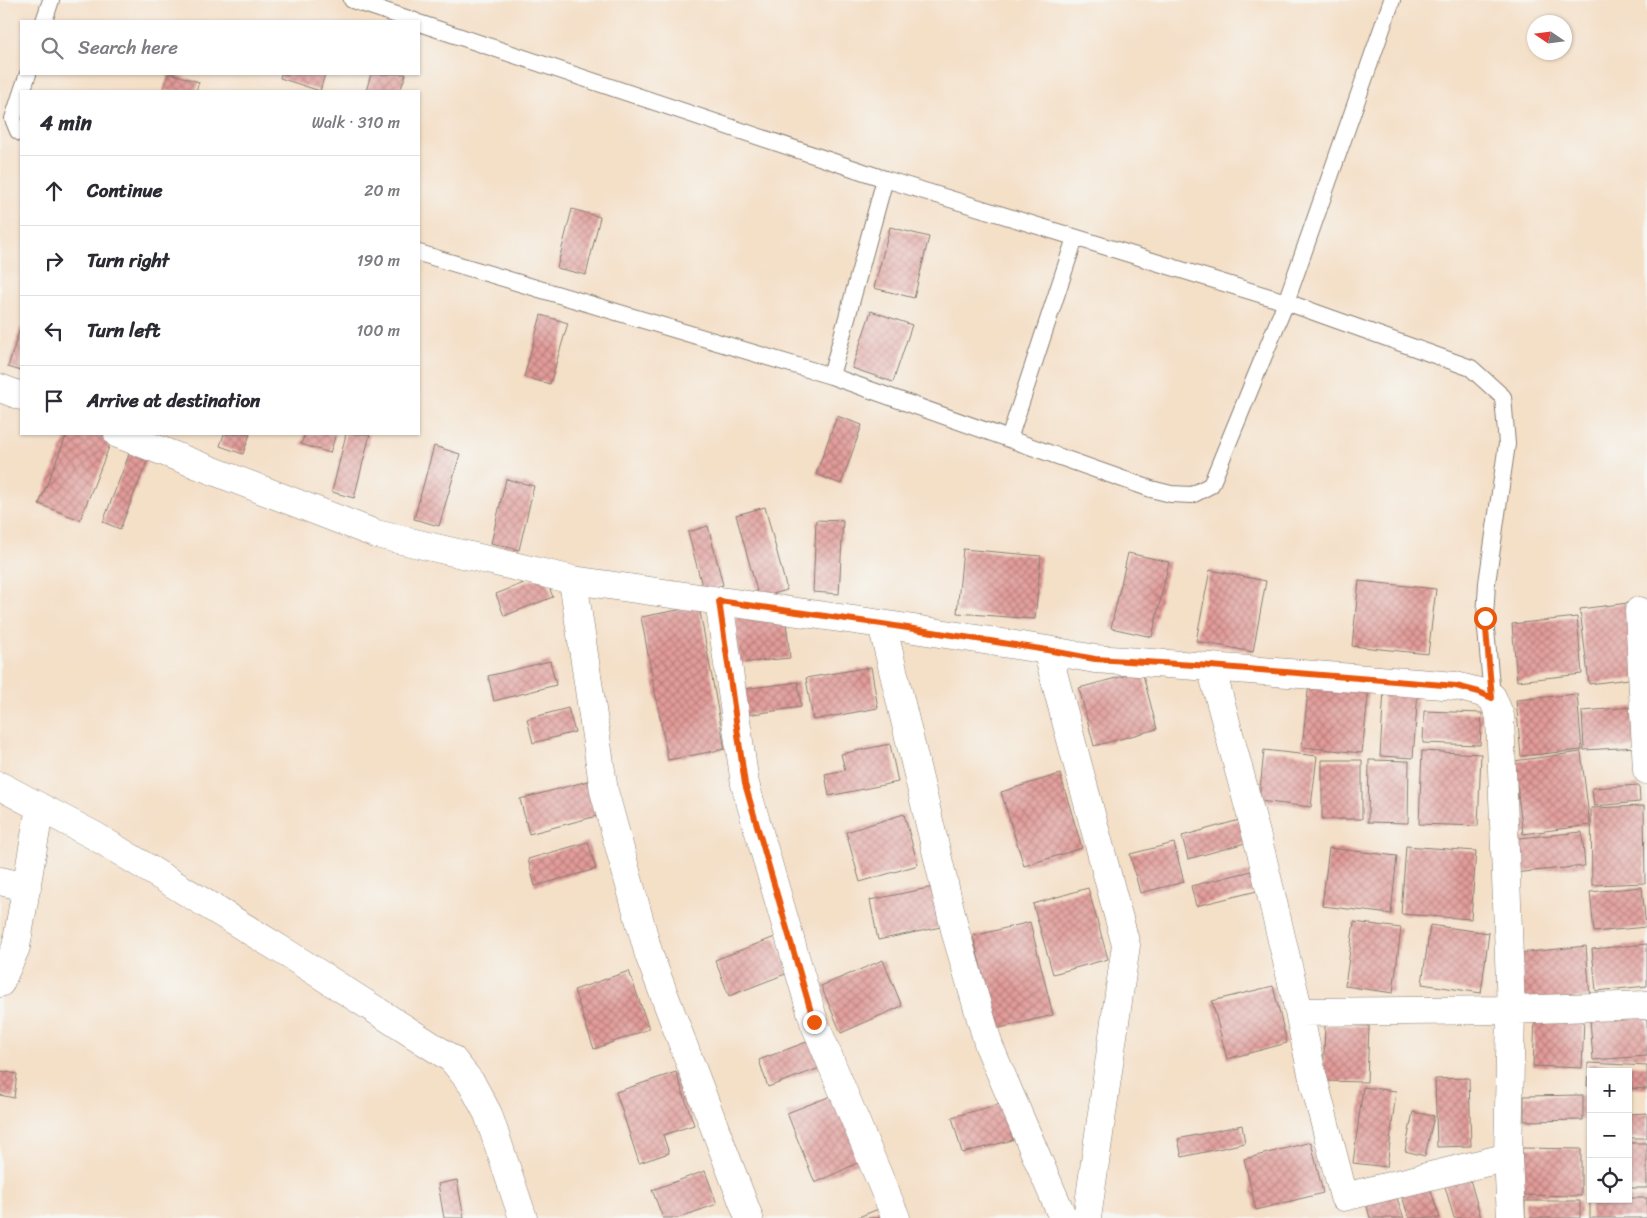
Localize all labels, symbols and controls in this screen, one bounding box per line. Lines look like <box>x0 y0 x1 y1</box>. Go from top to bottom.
north arrow <box>1527 15 1572 60</box>
search box <box>20 20 420 75</box>
text: Search here <box>78 31 178 64</box>
icon: search <box>38 34 66 62</box>
text: 4 min <box>40 104 92 142</box>
text: Walk · 310 m <box>312 108 400 137</box>
text: Continue <box>87 174 163 207</box>
text: 20 m <box>364 176 400 205</box>
icon: ahead <box>40 177 68 205</box>
text: Turn right <box>87 244 169 277</box>
text: 190 m <box>357 246 400 275</box>
icon: right <box>40 247 68 275</box>
text: Turn left <box>87 314 160 347</box>
text: 100 m <box>356 316 400 345</box>
icon: left <box>40 317 68 345</box>
text: Arrive at destination <box>87 384 260 417</box>
icon: arrive <box>40 387 68 415</box>
route start <box>1474 607 1497 630</box>
route end <box>803 1011 826 1034</box>
map controls <box>1587 1068 1632 1203</box>
button: + <box>1587 1068 1632 1113</box>
button: − <box>1587 1113 1632 1158</box>
button: locate <box>1587 1158 1632 1203</box>

